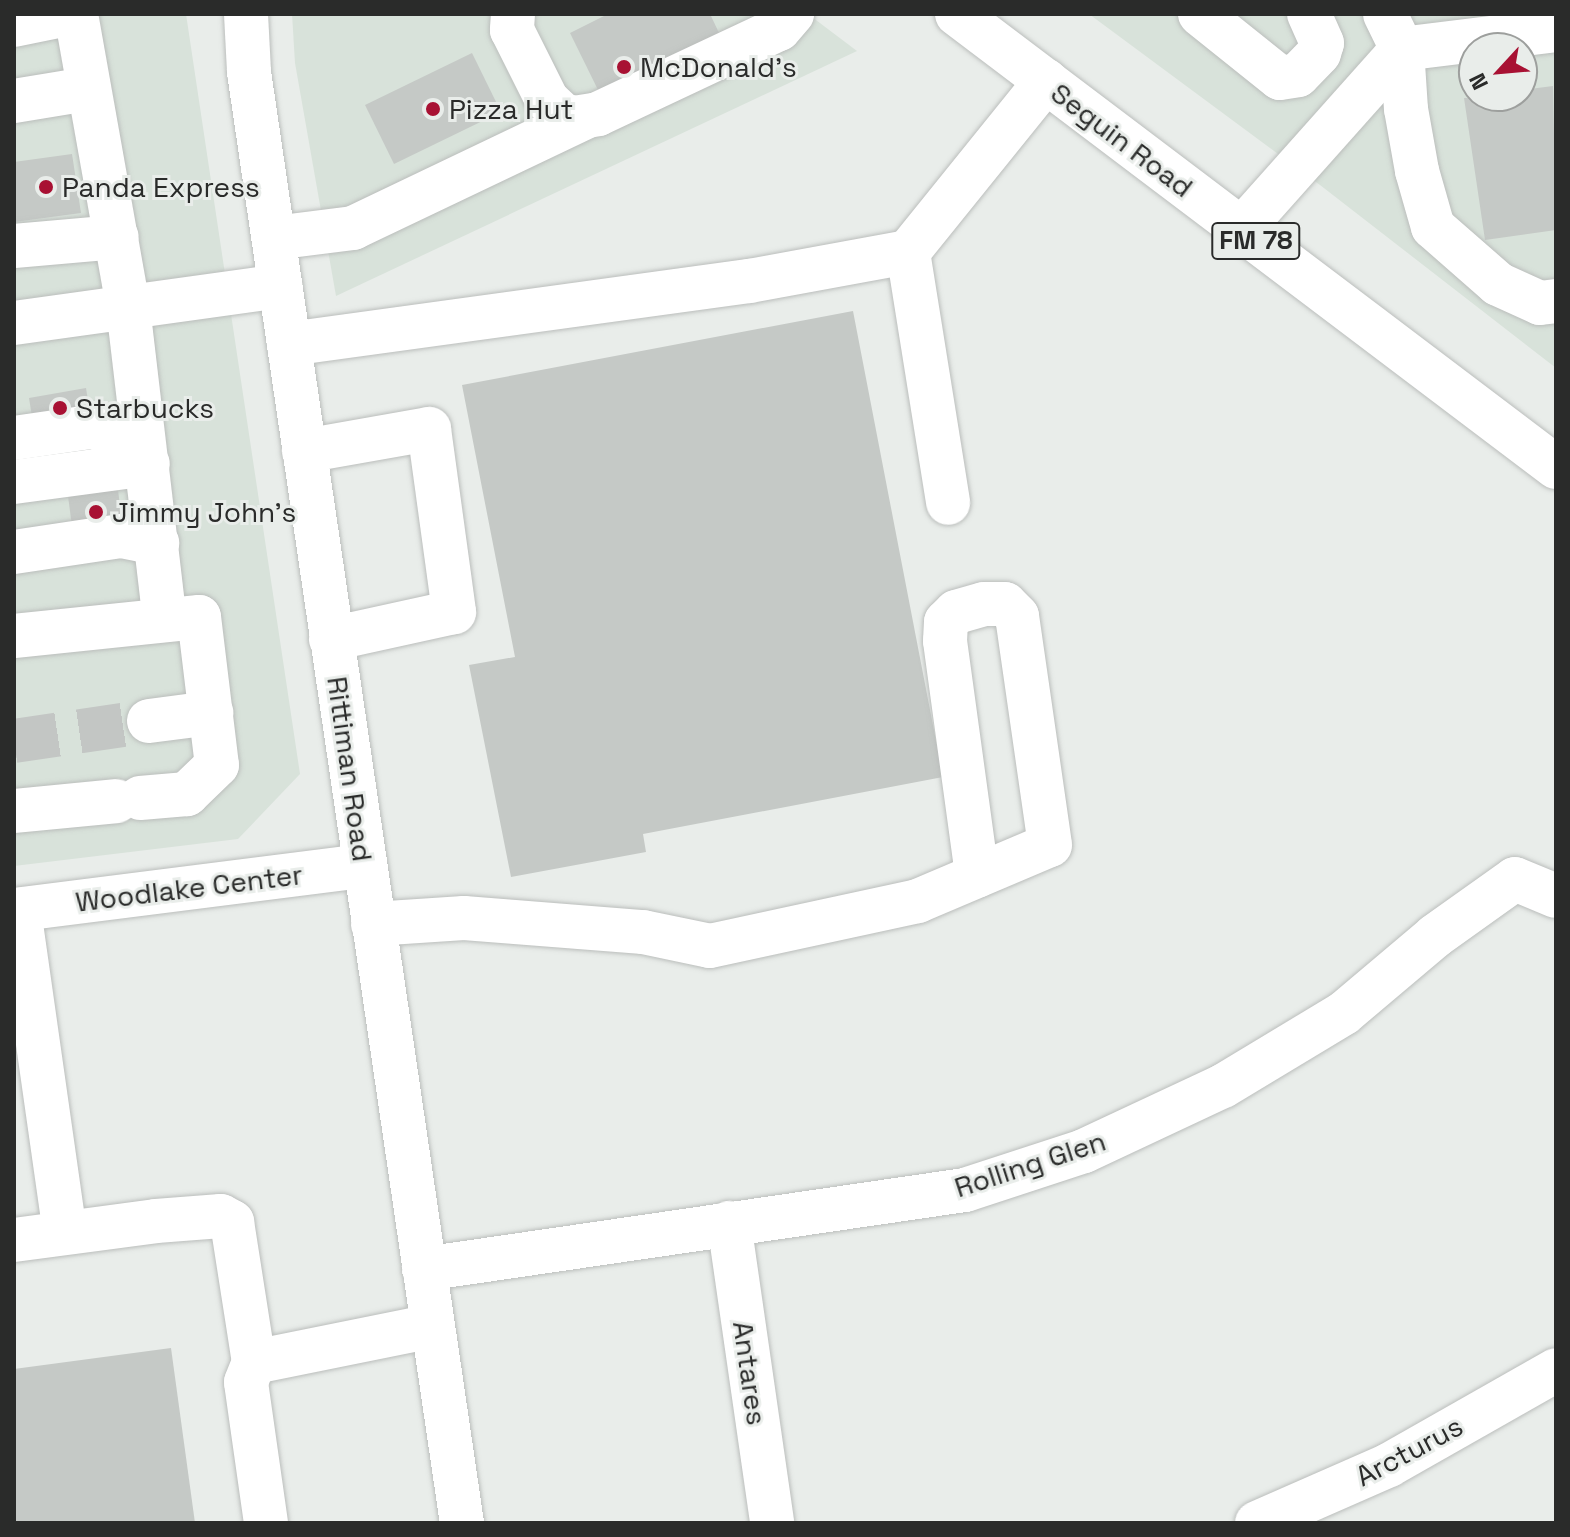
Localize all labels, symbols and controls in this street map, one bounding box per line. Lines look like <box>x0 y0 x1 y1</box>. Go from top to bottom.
north arrow <box>1458 32 1538 112</box>
place label: McDonald's <box>640 50 797 84</box>
marker: McDonald's <box>615 58 633 76</box>
text: N <box>1462 69 1494 94</box>
street label: Seguin Road <box>1044 76 1200 204</box>
place label: Pizza Hut <box>449 92 573 126</box>
marker: Pizza Hut <box>424 100 442 118</box>
place label: Panda Express <box>62 170 260 204</box>
marker: Panda Express <box>37 178 55 196</box>
road number: FM 78 <box>1210 219 1302 263</box>
place label: Starbucks <box>76 391 214 425</box>
marker: Starbucks <box>51 399 69 417</box>
place label: Jimmy John's <box>112 495 296 529</box>
marker: Jimmy John's <box>87 503 105 521</box>
street label: Rittiman Road <box>320 674 380 864</box>
street label: Woodlake Center <box>73 857 305 919</box>
street label: Rolling Glen <box>950 1124 1110 1204</box>
street label: Antares <box>726 1319 774 1427</box>
street label: Arcturus <box>1350 1409 1468 1493</box>

